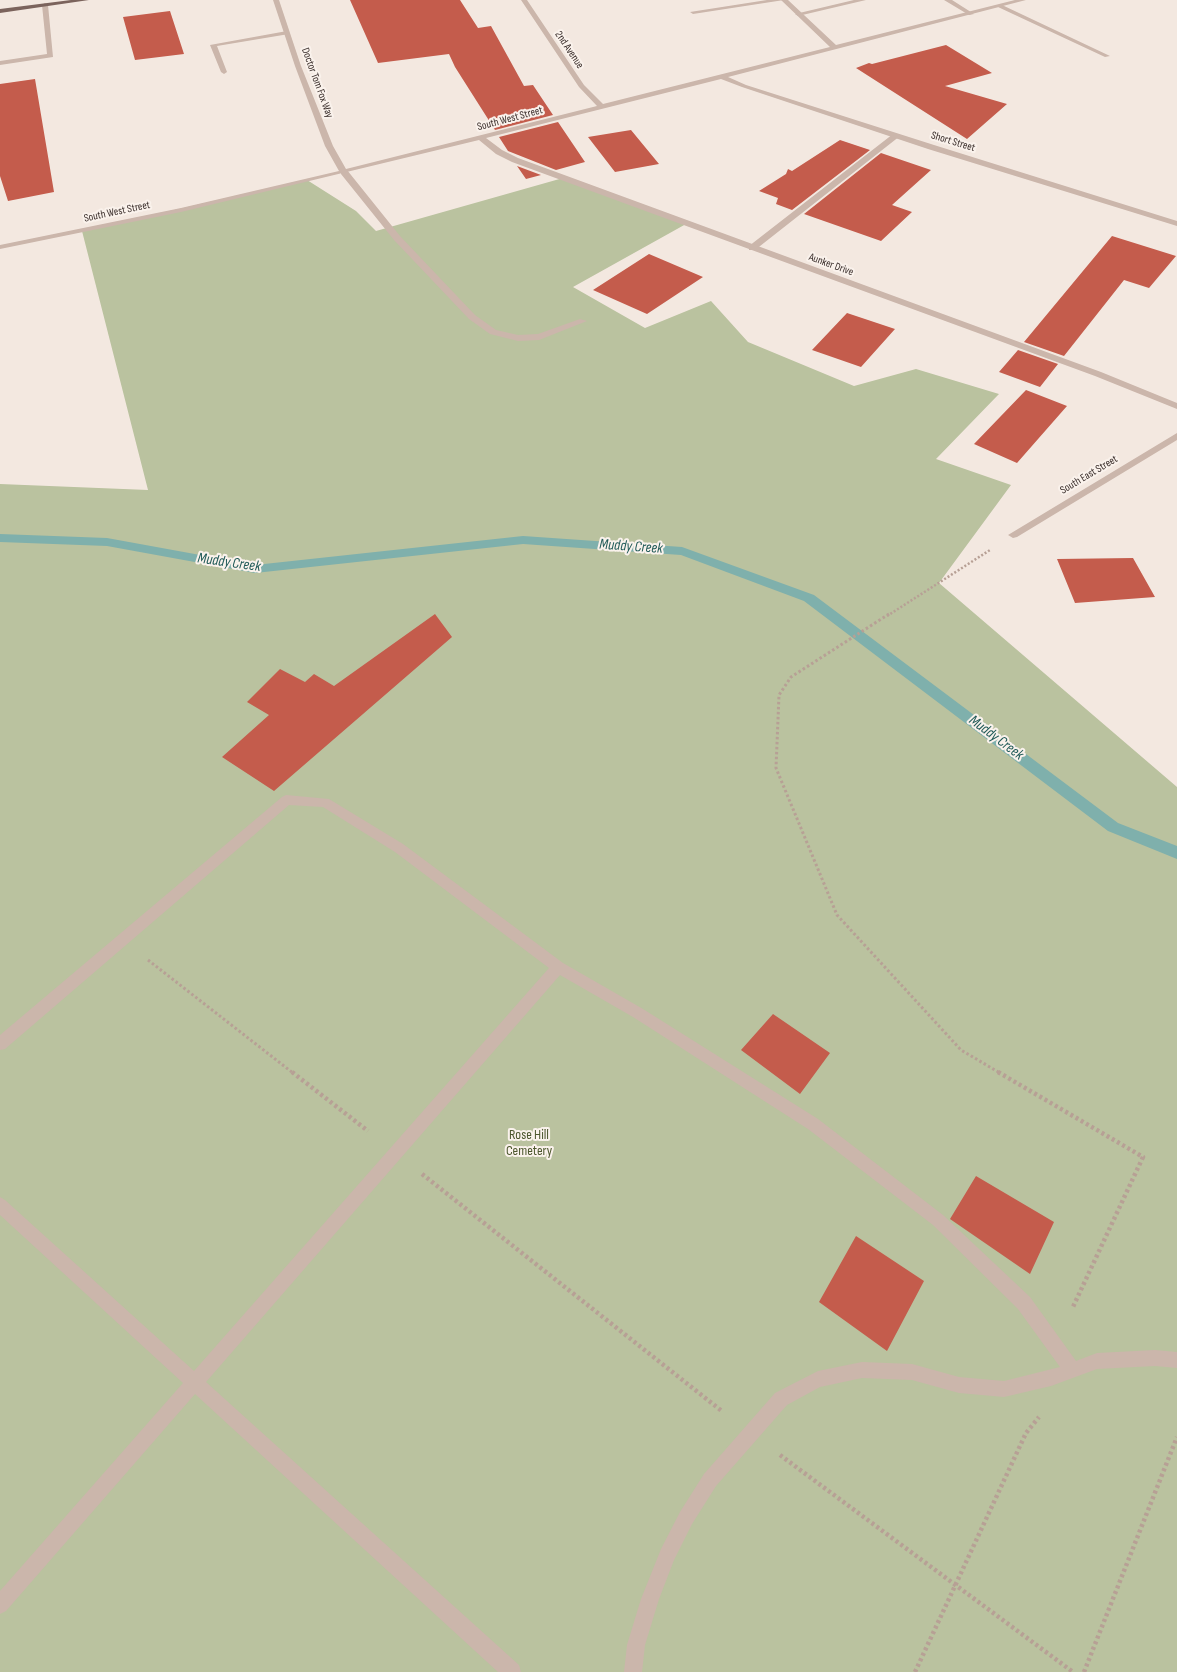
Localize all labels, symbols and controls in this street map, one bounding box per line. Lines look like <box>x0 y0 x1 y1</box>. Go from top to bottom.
street label: 2nd Avenue <box>552 29 586 71</box>
street label: Doctor Tom Fox Way <box>298 46 336 120</box>
street label: South West Street <box>476 104 544 134</box>
street label: Short Street <box>929 129 977 155</box>
street label: South West Street <box>83 199 151 225</box>
street label: Aunker Drive <box>807 251 855 279</box>
street label: South East Street <box>1058 453 1120 497</box>
water label: Muddy Creek <box>599 536 663 558</box>
water label: Muddy Creek <box>196 550 262 576</box>
water label: Muddy Creek <box>965 712 1027 764</box>
park label: Rose Hill Cemetery <box>506 1127 552 1160</box>

